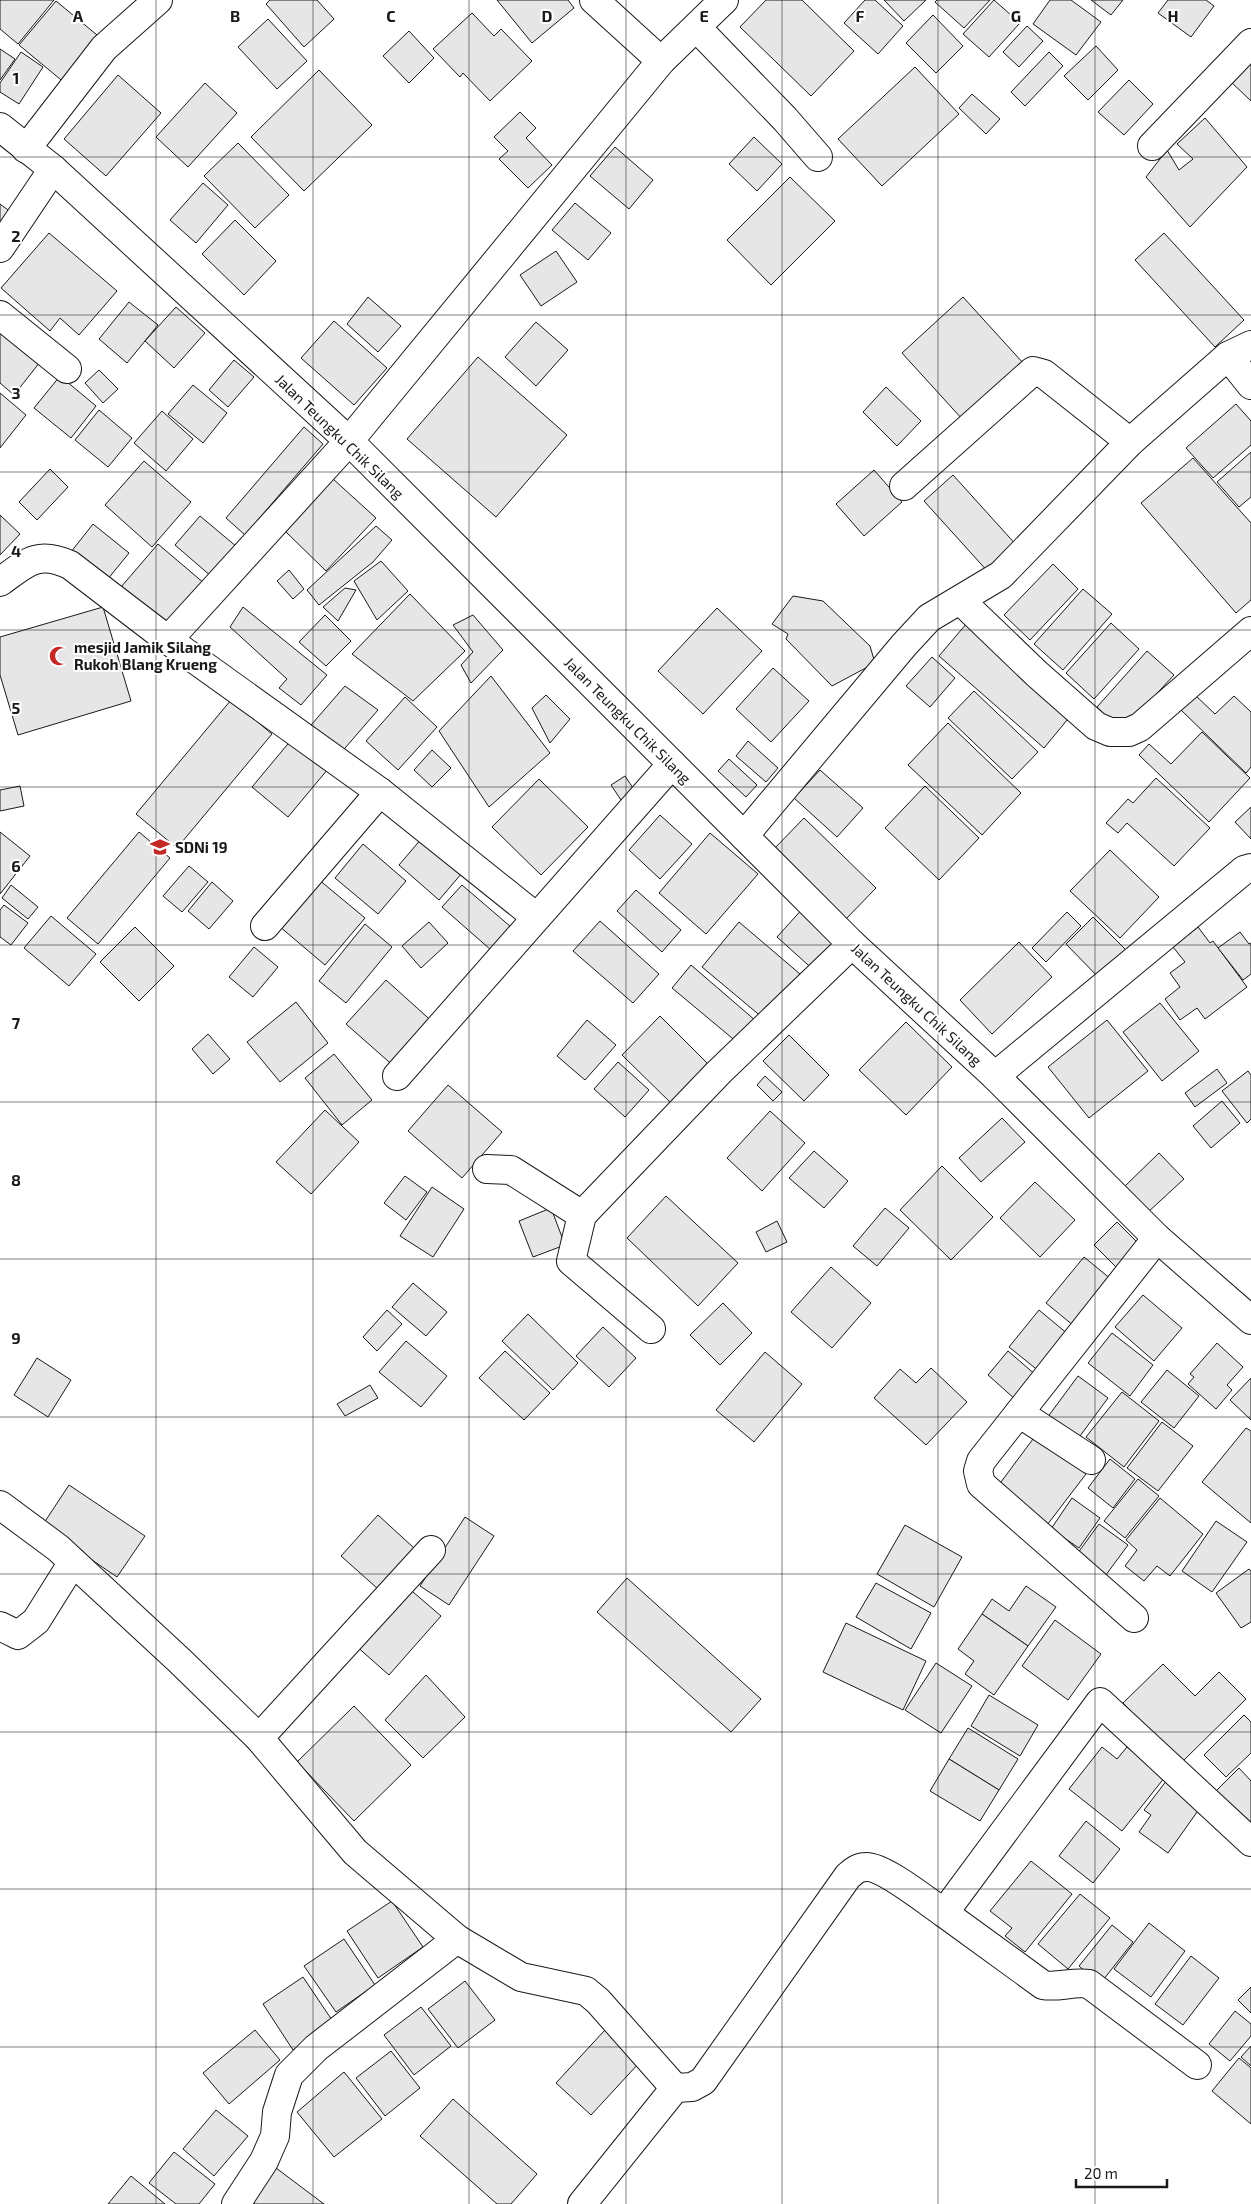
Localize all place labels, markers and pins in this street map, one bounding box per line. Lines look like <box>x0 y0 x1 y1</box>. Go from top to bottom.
place label: mesjid Jamik Silang Rukoh Blang Krueng <box>74 638 217 673</box>
mosque icon: mesjid Jamik Silang Rukoh Blang Krueng <box>48 645 70 667</box>
school or university icon: SDNi 19 <box>149 836 171 858</box>
place label: SDNi 19 <box>175 838 228 856</box>

